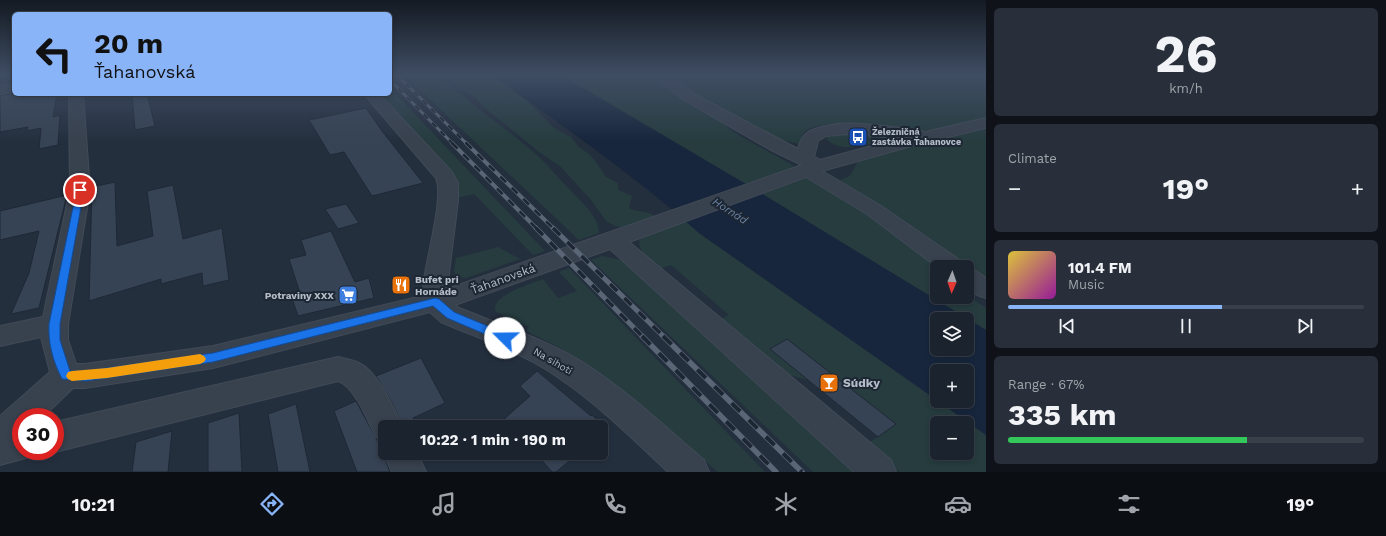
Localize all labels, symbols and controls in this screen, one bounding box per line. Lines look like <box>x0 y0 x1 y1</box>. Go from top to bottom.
text: 26 <box>1154 24 1218 85</box>
text: 20 m <box>94 27 163 60</box>
icon: left <box>28 28 80 80</box>
text: Ťahanovská <box>94 61 195 82</box>
text: km/h <box>1169 81 1203 96</box>
bus stop icon: Železničná zastávka Ťahanovce <box>847 126 869 148</box>
place label: Železničná zastávka Ťahanovce <box>872 126 961 147</box>
text: Climate <box>1008 151 1057 166</box>
text: 19° <box>1163 171 1209 206</box>
pin <box>63 173 97 207</box>
text: − <box>1008 176 1021 201</box>
text: + <box>1351 176 1364 201</box>
icon: arrive <box>69 179 91 201</box>
water label: Hornád <box>710 195 751 228</box>
text: 101.4 FM <box>1068 259 1132 277</box>
north arrow <box>930 260 974 304</box>
map controls <box>930 260 974 460</box>
street label: Ťahanovská <box>469 261 537 297</box>
restaurant icon: Bufet pri Hornáde <box>390 274 412 296</box>
place label: Bufet pri Hornáde <box>415 274 459 297</box>
text: Music <box>1068 277 1105 292</box>
supermarket icon: Potraviny XXX <box>337 284 359 306</box>
place label: Potraviny XXX <box>265 290 334 301</box>
button: layers <box>930 312 974 356</box>
icon: previous <box>1056 315 1078 337</box>
icon: pause <box>1175 315 1197 337</box>
icon: next <box>1294 315 1316 337</box>
position arrow <box>484 317 526 359</box>
street label: Na sihoti <box>532 345 574 377</box>
button: + <box>930 364 974 408</box>
bar icon: Súdky <box>818 372 840 394</box>
place label: Súdky <box>843 376 880 390</box>
text: Range · 67% <box>1008 377 1084 392</box>
text: 335 km <box>1008 397 1117 432</box>
speed limit sign: 30 <box>12 408 64 460</box>
button: − <box>930 416 974 460</box>
text: 10:22 · 1 min · 190 m <box>420 431 566 449</box>
icon: directions <box>258 490 286 518</box>
icon: music <box>430 490 458 518</box>
icon: phone <box>601 490 629 518</box>
icon: climate <box>772 490 800 518</box>
icon: car <box>944 490 972 518</box>
icon: filters <box>1115 490 1143 518</box>
text: 10:21 <box>72 494 115 515</box>
text: 19° <box>1286 494 1314 515</box>

